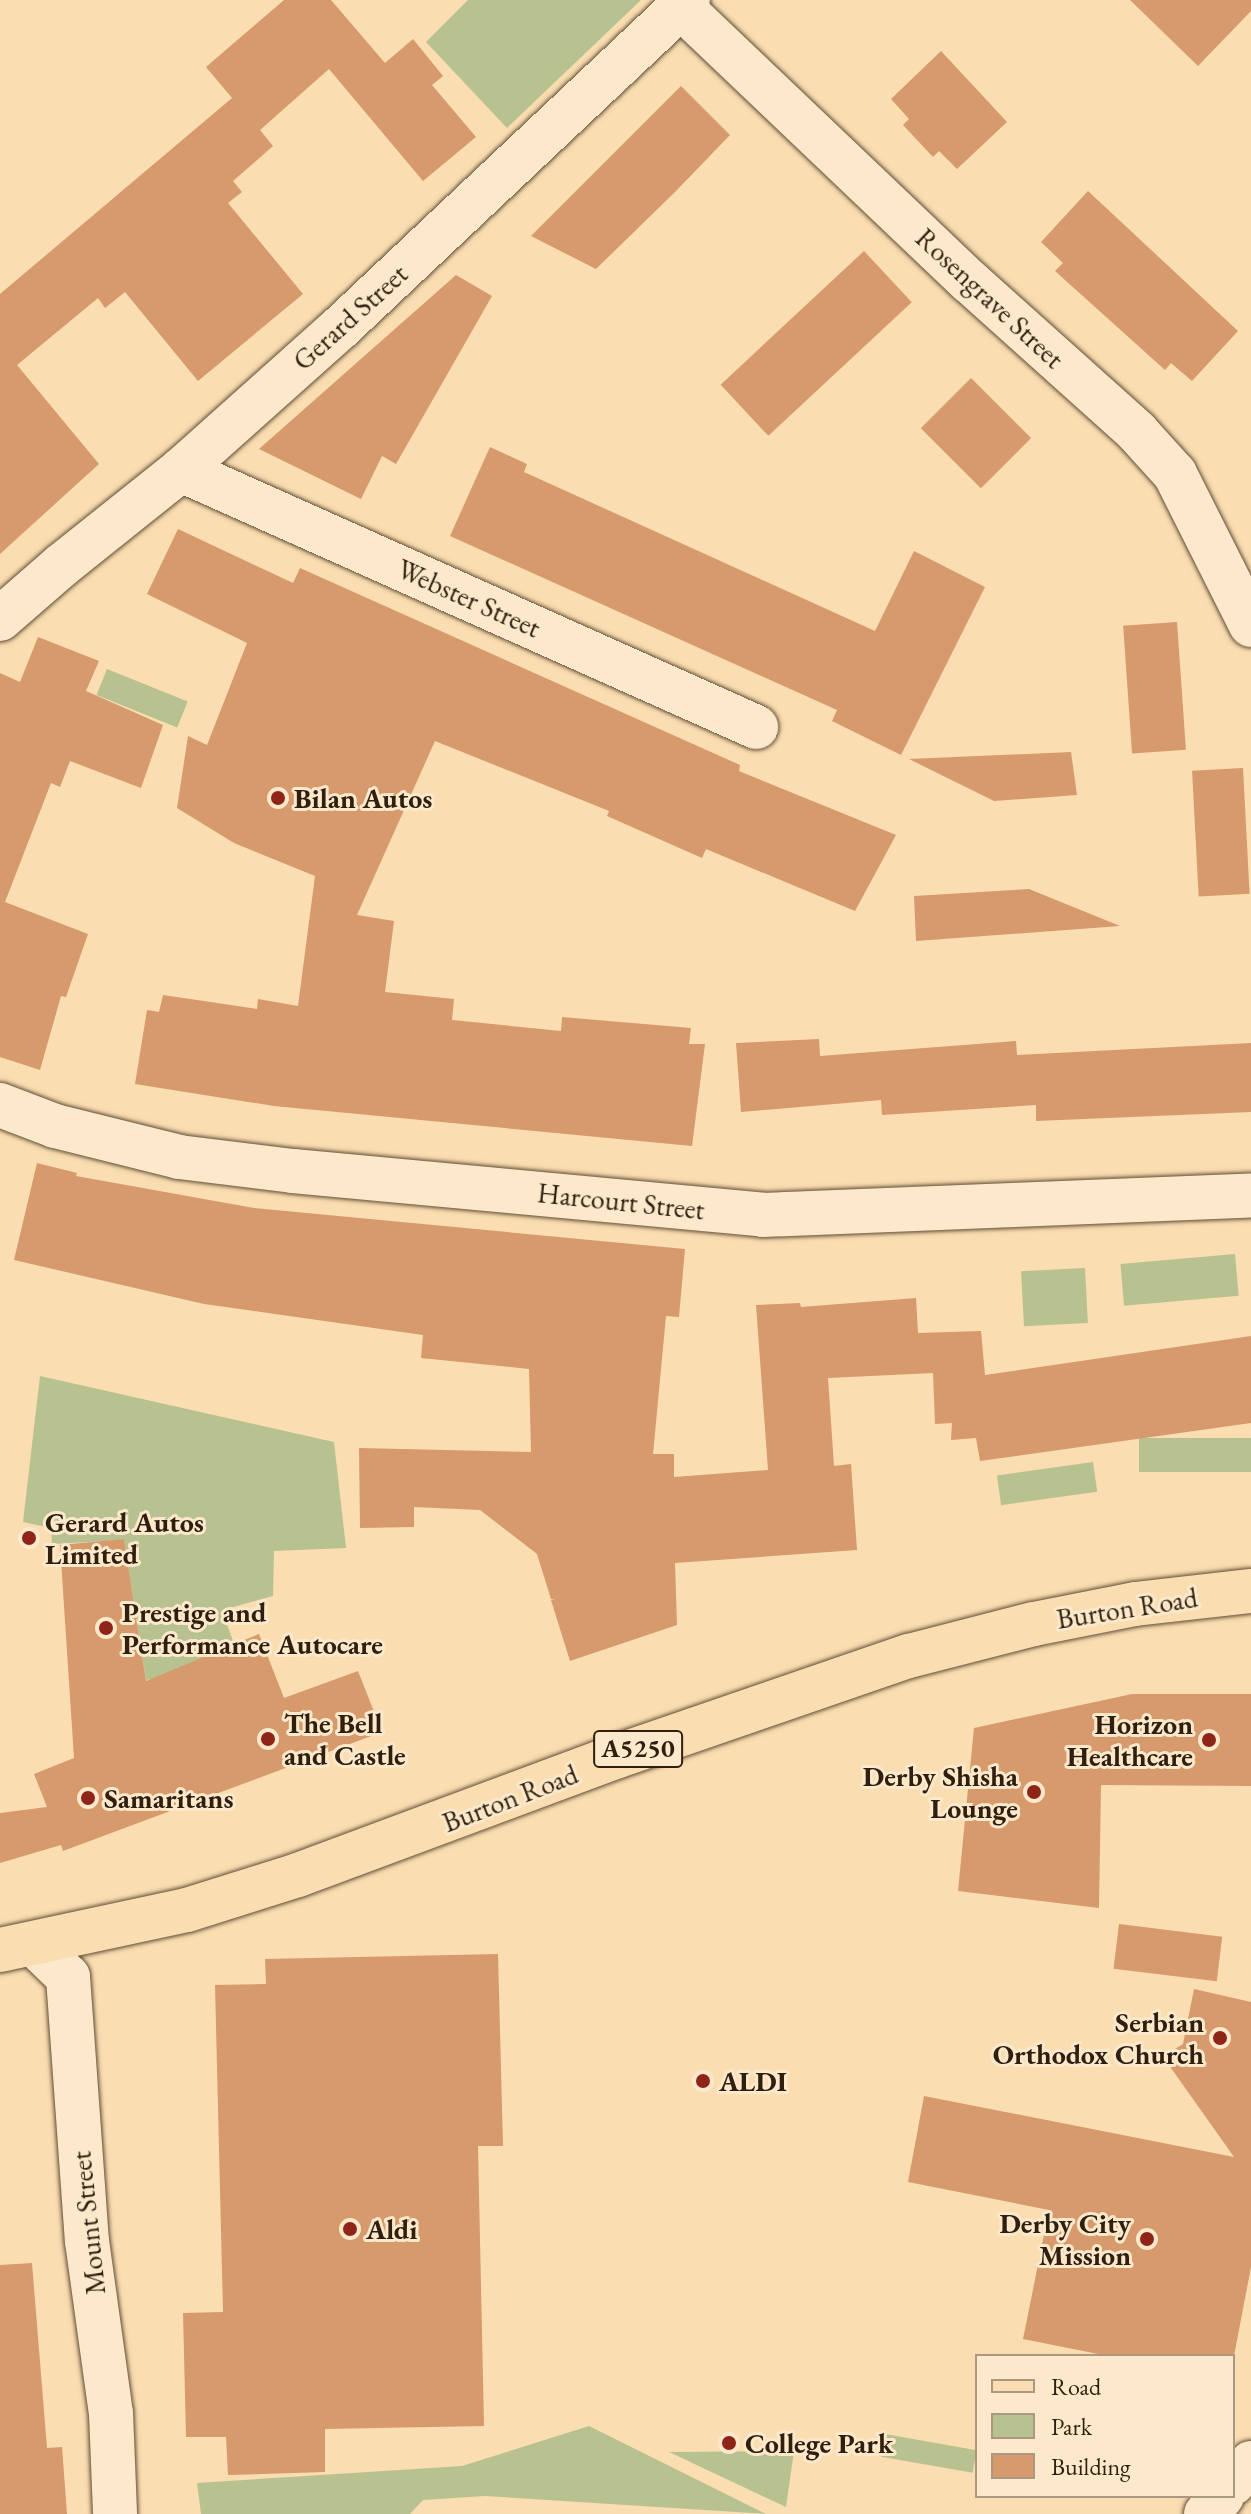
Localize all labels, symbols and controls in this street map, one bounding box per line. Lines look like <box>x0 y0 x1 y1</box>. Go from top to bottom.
street label: Rosengrave Street <box>909 221 1071 375</box>
street label: Gerard Street <box>286 257 414 377</box>
street label: Webster Street <box>392 551 546 645</box>
place label: Bilan Autos <box>294 781 432 815</box>
marker: Bilan Autos <box>269 789 287 807</box>
street label: Harcourt Street <box>536 1176 706 1226</box>
place label: Gerard Autos Limited <box>45 1505 204 1571</box>
marker: Gerard Autos Limited <box>20 1529 38 1547</box>
street label: Burton Road <box>1054 1580 1200 1636</box>
place label: Prestige and Performance Autocare <box>122 1595 383 1661</box>
marker: Prestige and Performance Autocare <box>97 1619 115 1637</box>
place label: The Bell and Castle <box>284 1706 406 1772</box>
place label: Horizon Healthcare <box>1067 1707 1193 1773</box>
road number: A5250 <box>592 1727 684 1771</box>
marker: The Bell and Castle <box>259 1730 277 1748</box>
marker: Horizon Healthcare <box>1200 1731 1218 1749</box>
street label: Burton Road <box>438 1757 582 1839</box>
place label: Derby Shisha Lounge <box>863 1759 1018 1825</box>
place label: Samaritans <box>104 1781 233 1815</box>
marker: Derby Shisha Lounge <box>1025 1783 1043 1801</box>
marker: Samaritans <box>79 1789 97 1807</box>
place label: Serbian Orthodox Church <box>993 2005 1204 2071</box>
marker: Serbian Orthodox Church <box>1211 2029 1229 2047</box>
place label: ALDI <box>719 2064 787 2098</box>
marker: ALDI <box>694 2072 712 2090</box>
street label: Mount Street <box>64 2150 112 2296</box>
place label: Derby City Mission <box>999 2206 1131 2272</box>
place label: Aldi <box>366 2212 417 2246</box>
marker: Aldi <box>341 2220 359 2238</box>
marker: Derby City Mission <box>1138 2230 1156 2248</box>
legend <box>975 2354 1235 2498</box>
text: Road <box>1051 2371 1101 2402</box>
text: Park <box>1051 2411 1092 2442</box>
place label: College Park <box>745 2426 893 2460</box>
marker: College Park <box>720 2434 738 2452</box>
text: Building <box>1051 2451 1131 2482</box>

